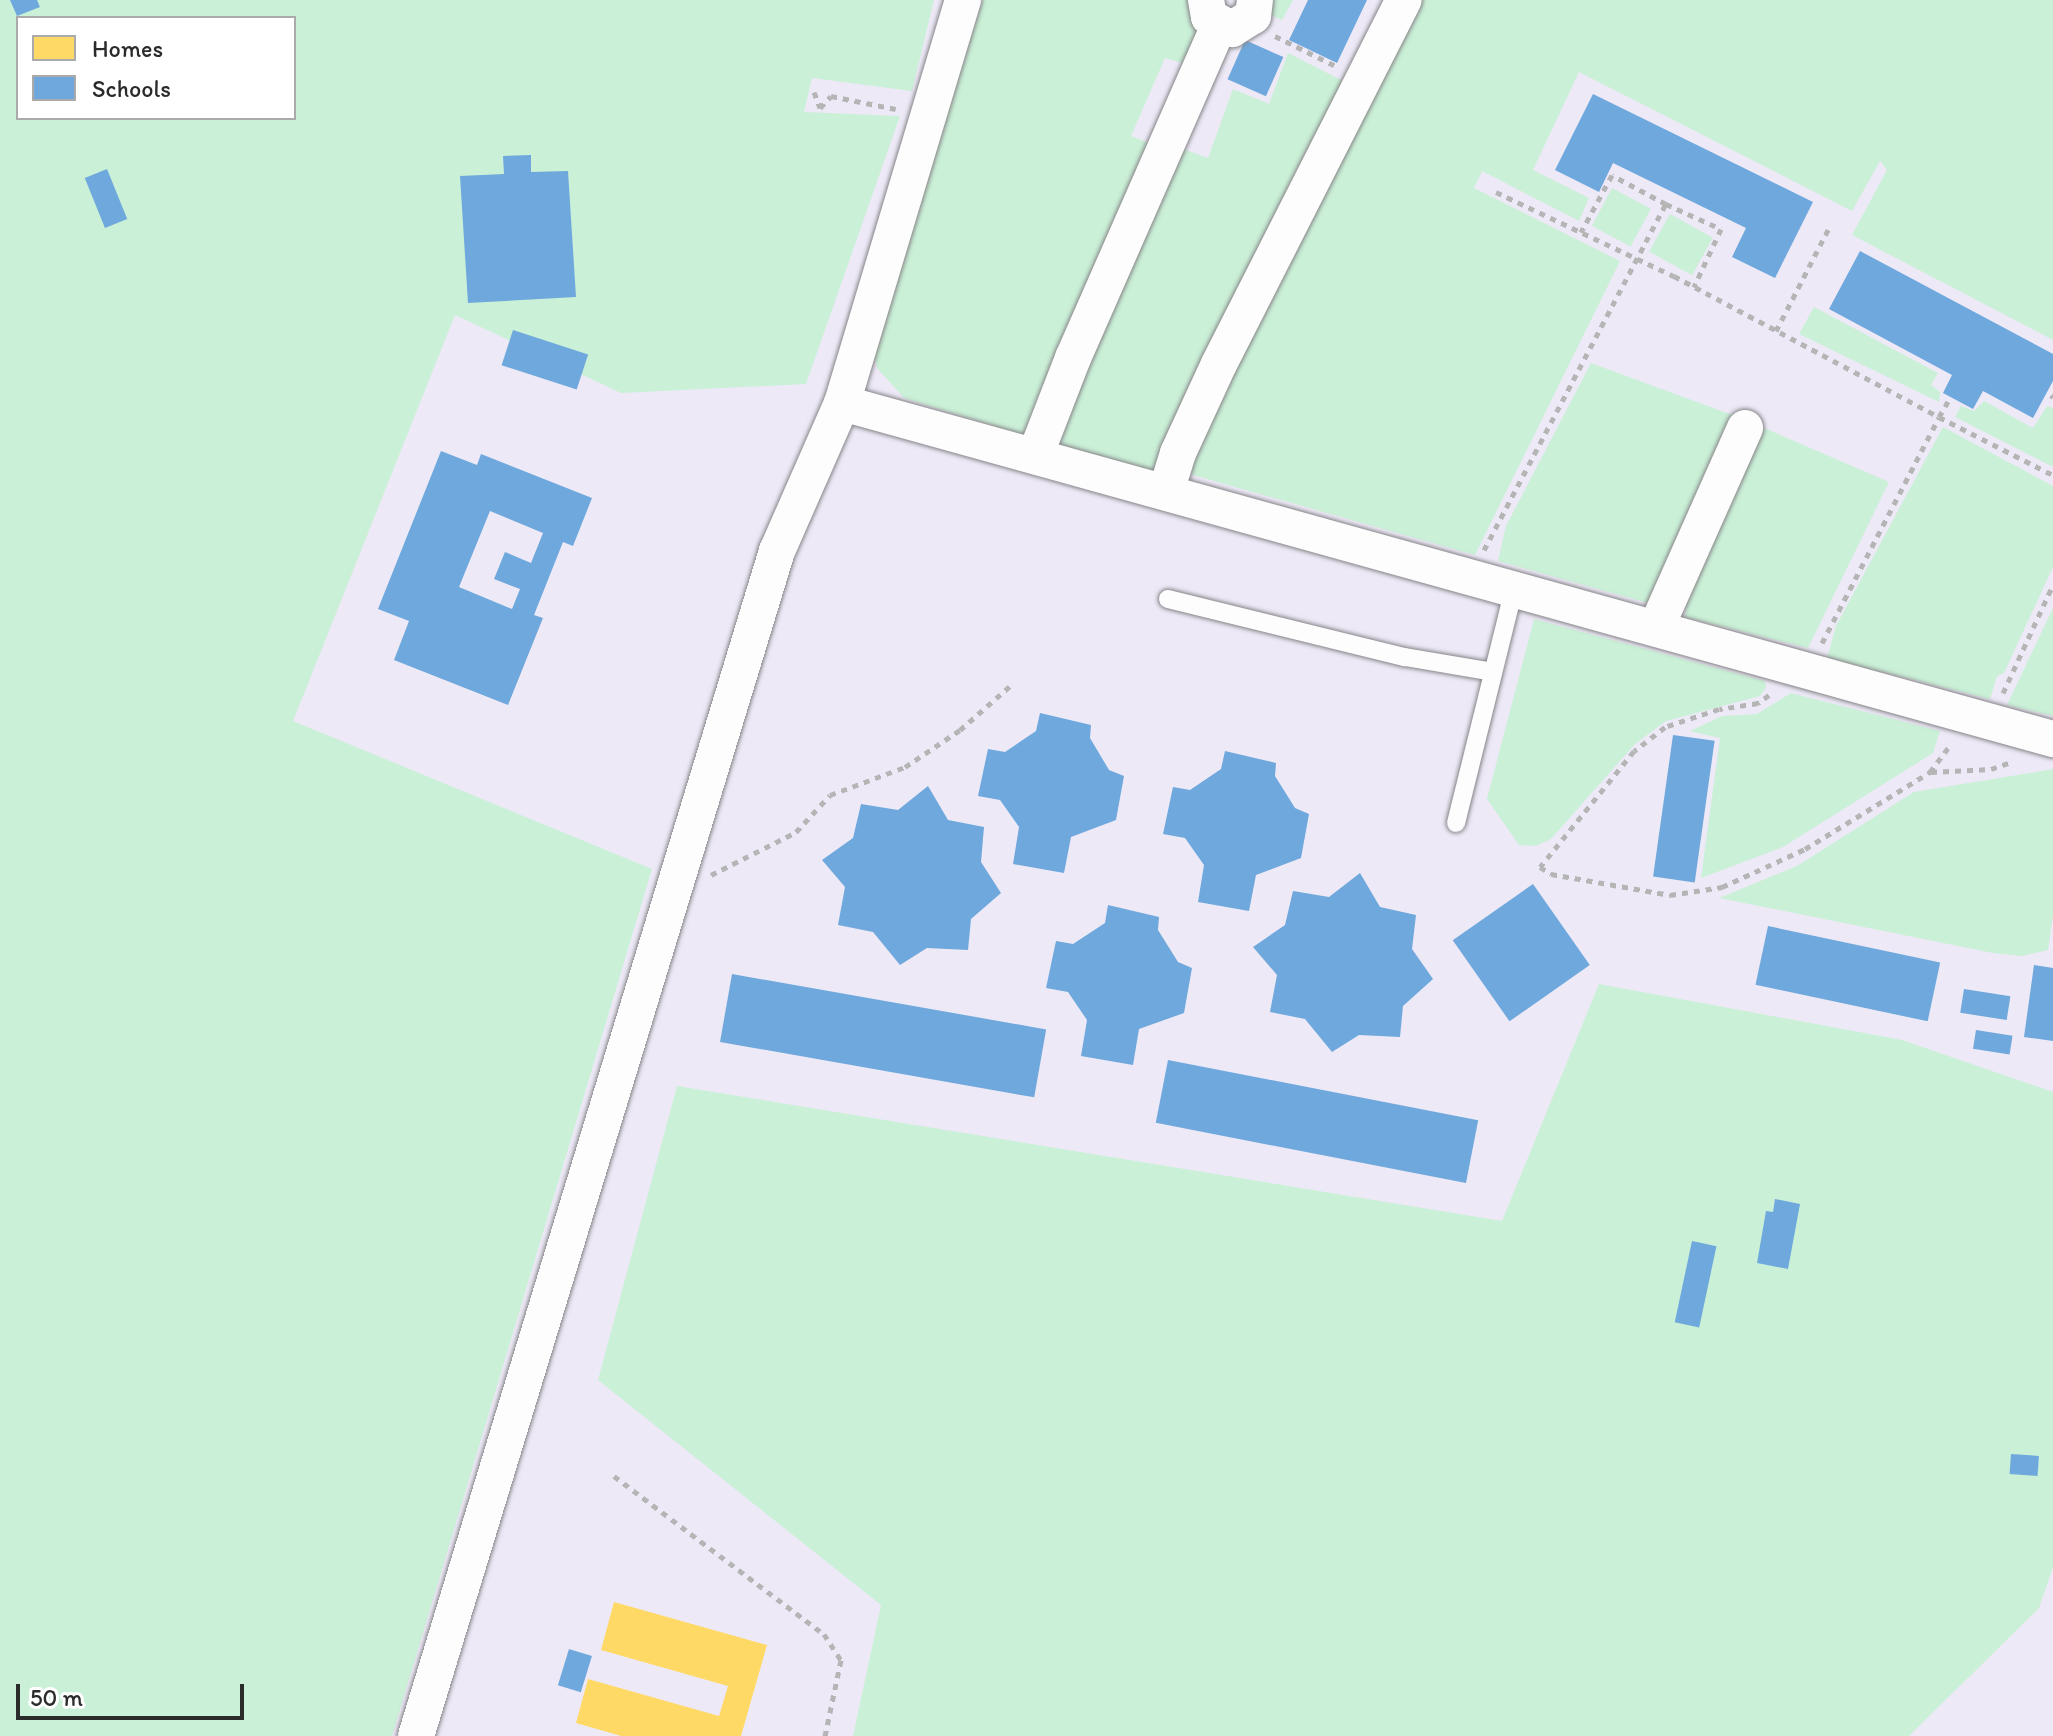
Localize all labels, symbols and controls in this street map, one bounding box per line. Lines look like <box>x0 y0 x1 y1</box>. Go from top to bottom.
legend <box>16 16 296 120</box>
text: Homes <box>92 34 163 63</box>
text: Schools <box>92 74 171 103</box>
scale bar <box>20 1668 248 1718</box>
text: 50 m <box>30 1683 83 1712</box>

